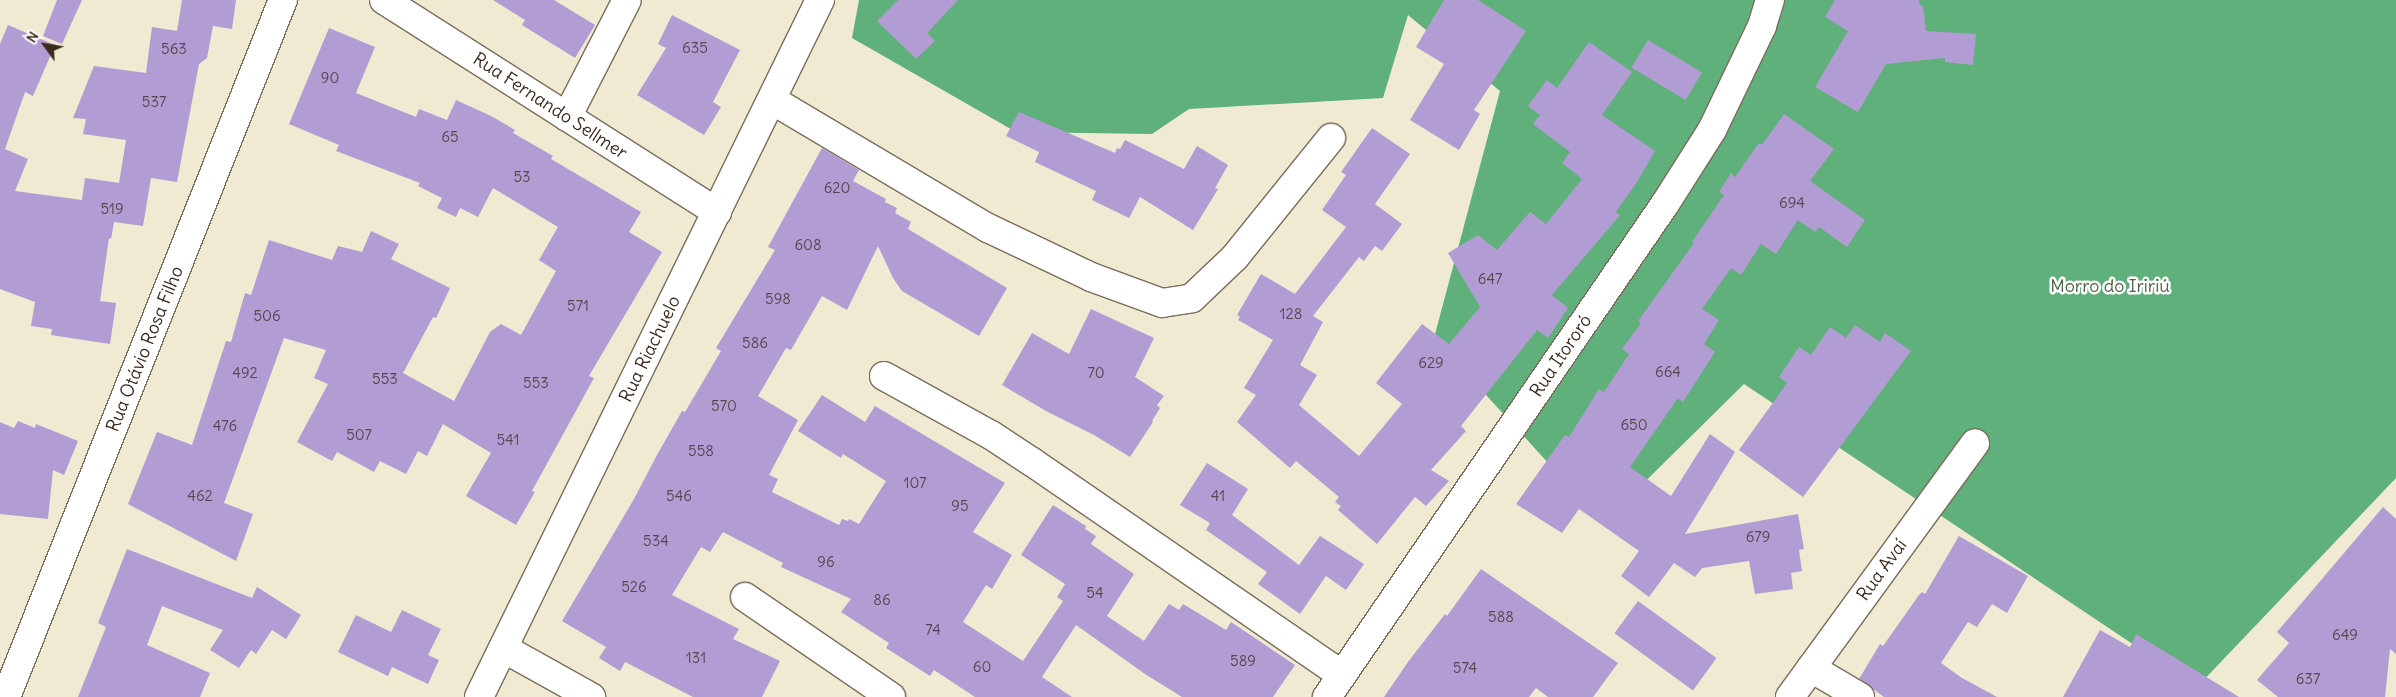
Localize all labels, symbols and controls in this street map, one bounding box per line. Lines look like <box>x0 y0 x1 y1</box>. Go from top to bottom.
north arrow <box>20 20 70 70</box>
text: N <box>22 28 42 46</box>
house number: 635 <box>682 39 708 57</box>
house number: 563 <box>161 40 187 58</box>
street label: Rua Fernando Sellmer <box>469 48 631 164</box>
house number: 90 <box>321 69 339 87</box>
house number: 537 <box>142 93 166 111</box>
house number: 65 <box>441 128 459 146</box>
house number: 53 <box>513 168 531 186</box>
house number: 620 <box>824 179 850 197</box>
house number: 694 <box>1779 194 1805 212</box>
house number: 519 <box>100 200 124 218</box>
house number: 608 <box>794 236 822 254</box>
street label: Rua Otávio Rosa Filho <box>102 263 188 435</box>
house number: 647 <box>1478 270 1502 288</box>
park label: Morro do Iririú <box>2050 275 2170 297</box>
house number: 598 <box>765 290 791 308</box>
street label: Rua Riachuelo <box>615 292 685 406</box>
house number: 571 <box>567 297 589 315</box>
house number: 128 <box>1280 305 1302 323</box>
house number: 506 <box>253 307 281 325</box>
street label: Rua Itororó <box>1526 311 1596 401</box>
house number: 586 <box>742 334 768 352</box>
house number: 629 <box>1418 354 1444 372</box>
house number: 664 <box>1655 363 1681 381</box>
house number: 492 <box>232 364 258 382</box>
house number: 70 <box>1087 364 1105 382</box>
house number: 553 <box>372 370 398 388</box>
house number: 553 <box>523 374 549 392</box>
house number: 570 <box>711 397 737 415</box>
house number: 650 <box>1620 416 1648 434</box>
house number: 476 <box>213 417 237 435</box>
house number: 507 <box>346 426 372 444</box>
house number: 541 <box>496 431 520 449</box>
house number: 558 <box>688 442 714 460</box>
house number: 107 <box>904 474 926 492</box>
house number: 462 <box>187 487 213 505</box>
house number: 546 <box>666 487 692 505</box>
house number: 41 <box>1211 487 1225 505</box>
house number: 95 <box>951 497 969 515</box>
house number: 679 <box>1746 528 1770 546</box>
house number: 534 <box>643 532 669 550</box>
street label: Rua Avaí <box>1852 535 1912 605</box>
house number: 96 <box>817 553 835 571</box>
house number: 526 <box>621 578 647 596</box>
house number: 54 <box>1086 584 1104 602</box>
house number: 86 <box>873 591 891 609</box>
house number: 588 <box>1488 608 1514 626</box>
house number: 74 <box>925 621 941 639</box>
house number: 649 <box>2332 626 2358 644</box>
house number: 131 <box>686 649 706 667</box>
house number: 589 <box>1230 652 1256 670</box>
house number: 60 <box>973 658 991 676</box>
house number: 574 <box>1453 659 1477 677</box>
house number: 637 <box>2296 670 2320 688</box>

